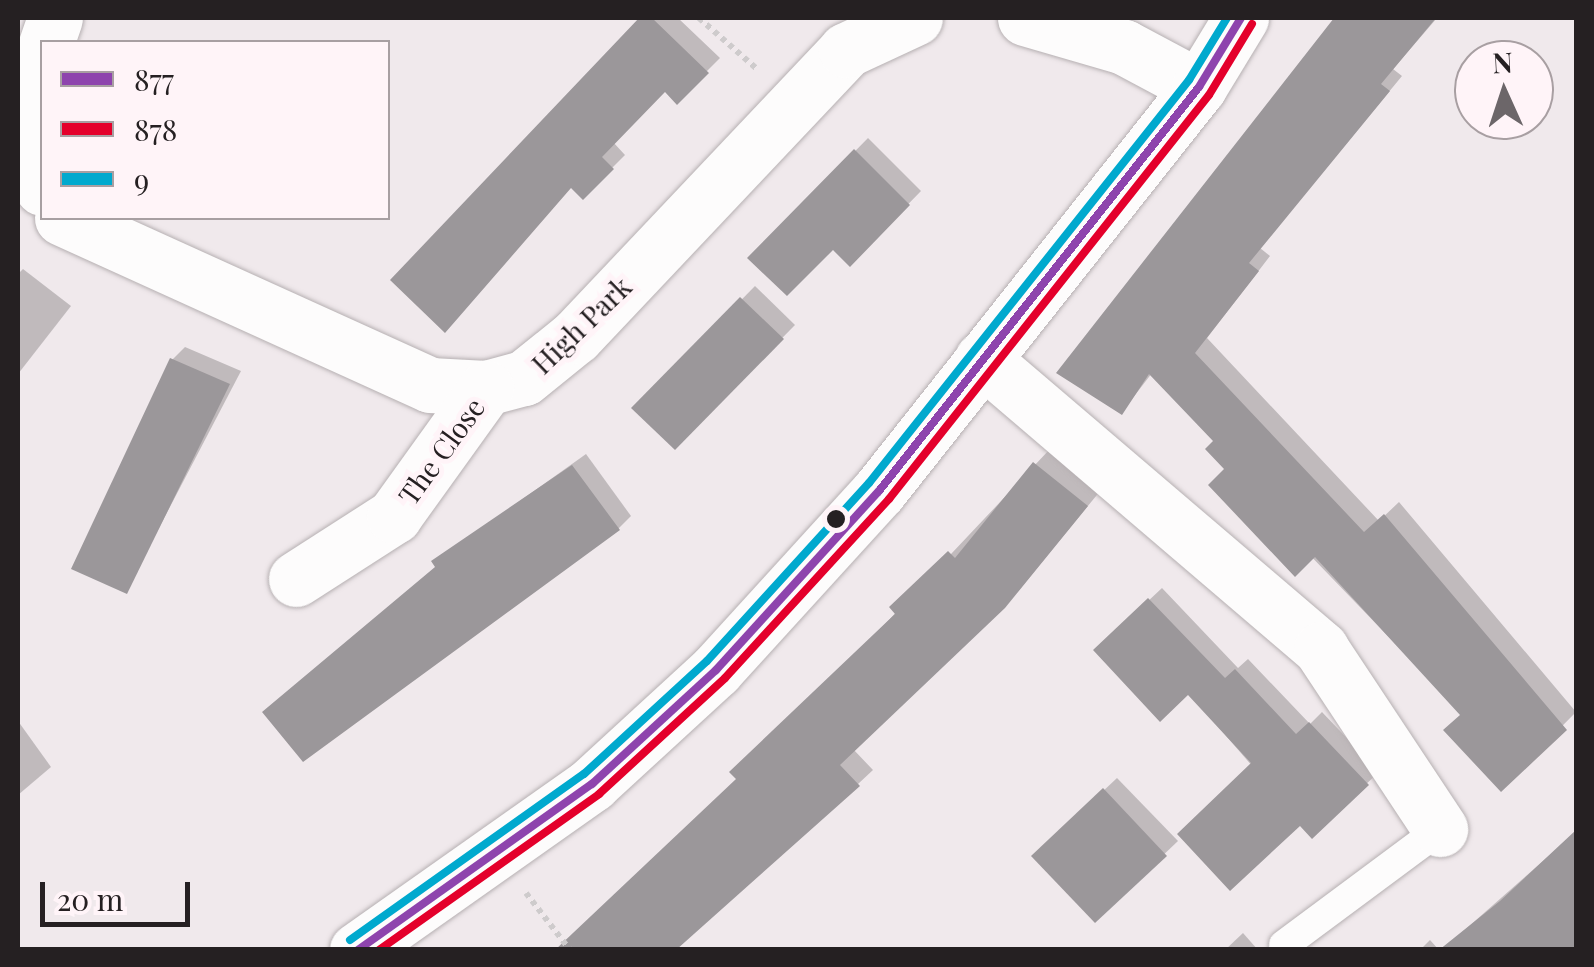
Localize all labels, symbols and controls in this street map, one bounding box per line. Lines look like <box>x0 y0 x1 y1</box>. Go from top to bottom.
legend <box>40 40 390 220</box>
north arrow <box>1454 40 1554 140</box>
text: N <box>1491 43 1514 81</box>
text: 877 <box>134 59 174 99</box>
text: 878 <box>134 109 177 149</box>
text: 9 <box>134 159 149 199</box>
street label: High Park <box>524 269 638 381</box>
street label: The Close <box>391 391 491 511</box>
unlabelled marker <box>826 509 846 529</box>
scale bar <box>45 862 195 924</box>
text: 20 m <box>57 879 123 919</box>

